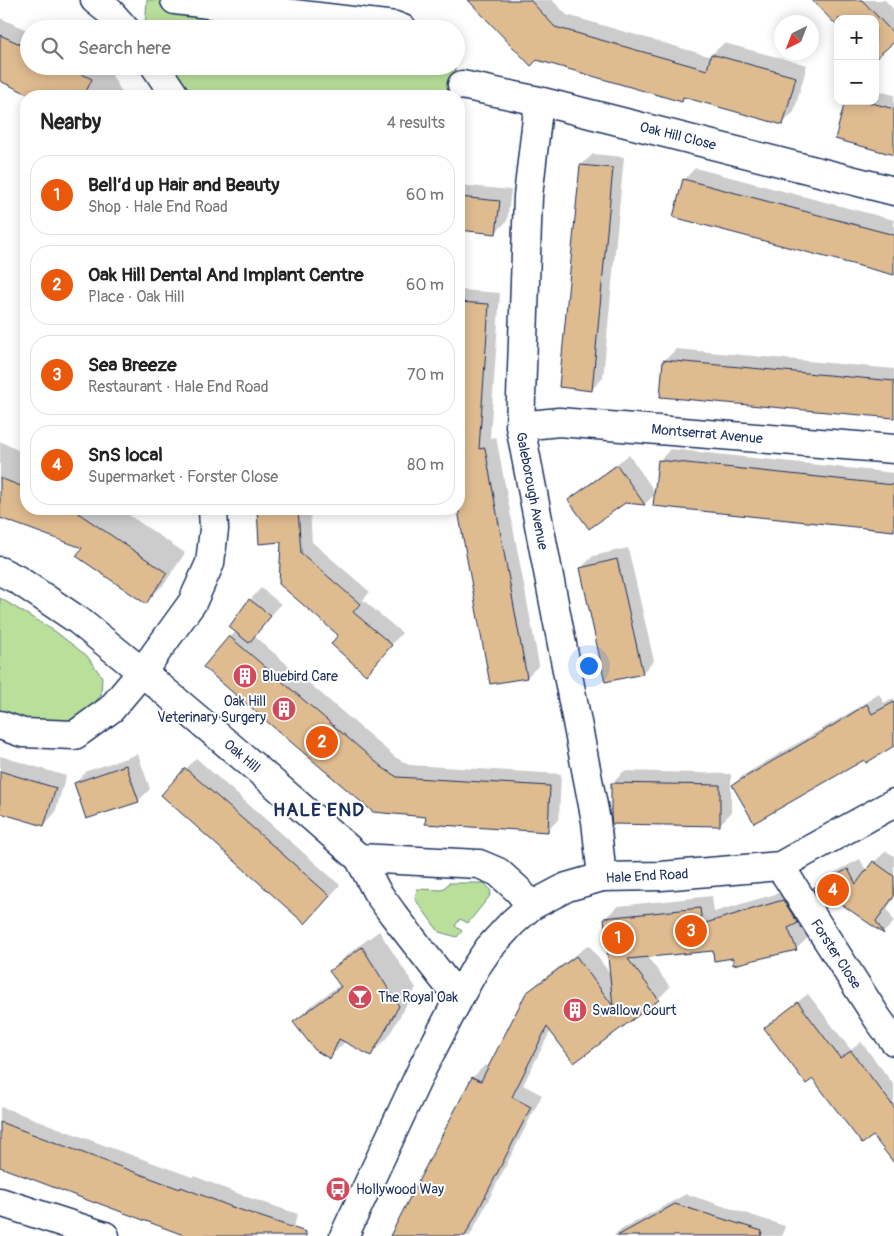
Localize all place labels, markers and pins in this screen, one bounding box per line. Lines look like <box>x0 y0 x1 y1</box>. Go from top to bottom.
building icon: Bluebird Care <box>232 663 258 689</box>
place label: Bluebird Care <box>262 668 338 685</box>
place label: Oak Hill Veterinary Surgery <box>157 693 266 726</box>
building icon: Oak Hill Veterinary Surgery <box>271 696 297 722</box>
pin: 2 <box>306 723 338 761</box>
pin: 4 <box>817 871 849 909</box>
pin: 3 <box>675 912 707 950</box>
pin: 1 <box>602 919 634 957</box>
bar icon: The Royal Oak <box>347 984 373 1010</box>
place label: The Royal Oak <box>378 989 458 1006</box>
building icon: Swallow Court <box>562 997 588 1023</box>
place label: Swallow Court <box>592 1002 677 1019</box>
bus stop icon: Hollywood Way <box>325 1176 351 1202</box>
place label: Hollywood Way <box>356 1181 444 1198</box>

